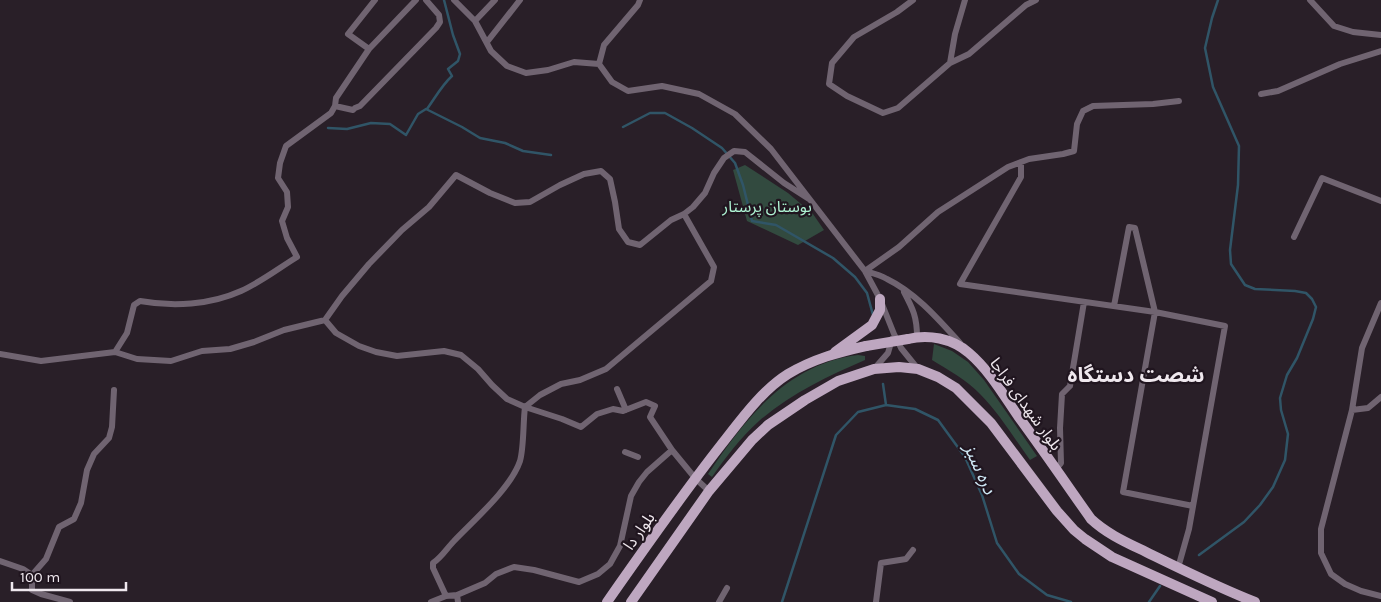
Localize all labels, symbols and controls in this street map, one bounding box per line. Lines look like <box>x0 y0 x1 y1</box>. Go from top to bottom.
park label: بوستان پرستار <box>721 197 812 217</box>
street label: بلوار شهدای فراجا <box>986 354 1066 454</box>
district label: شصت دستگاه <box>1068 363 1204 387</box>
water label: دره سبز <box>958 438 1001 498</box>
street label: بلوار دا <box>619 509 659 553</box>
scale bar <box>12 560 126 592</box>
text: 100 m <box>20 568 60 586</box>

